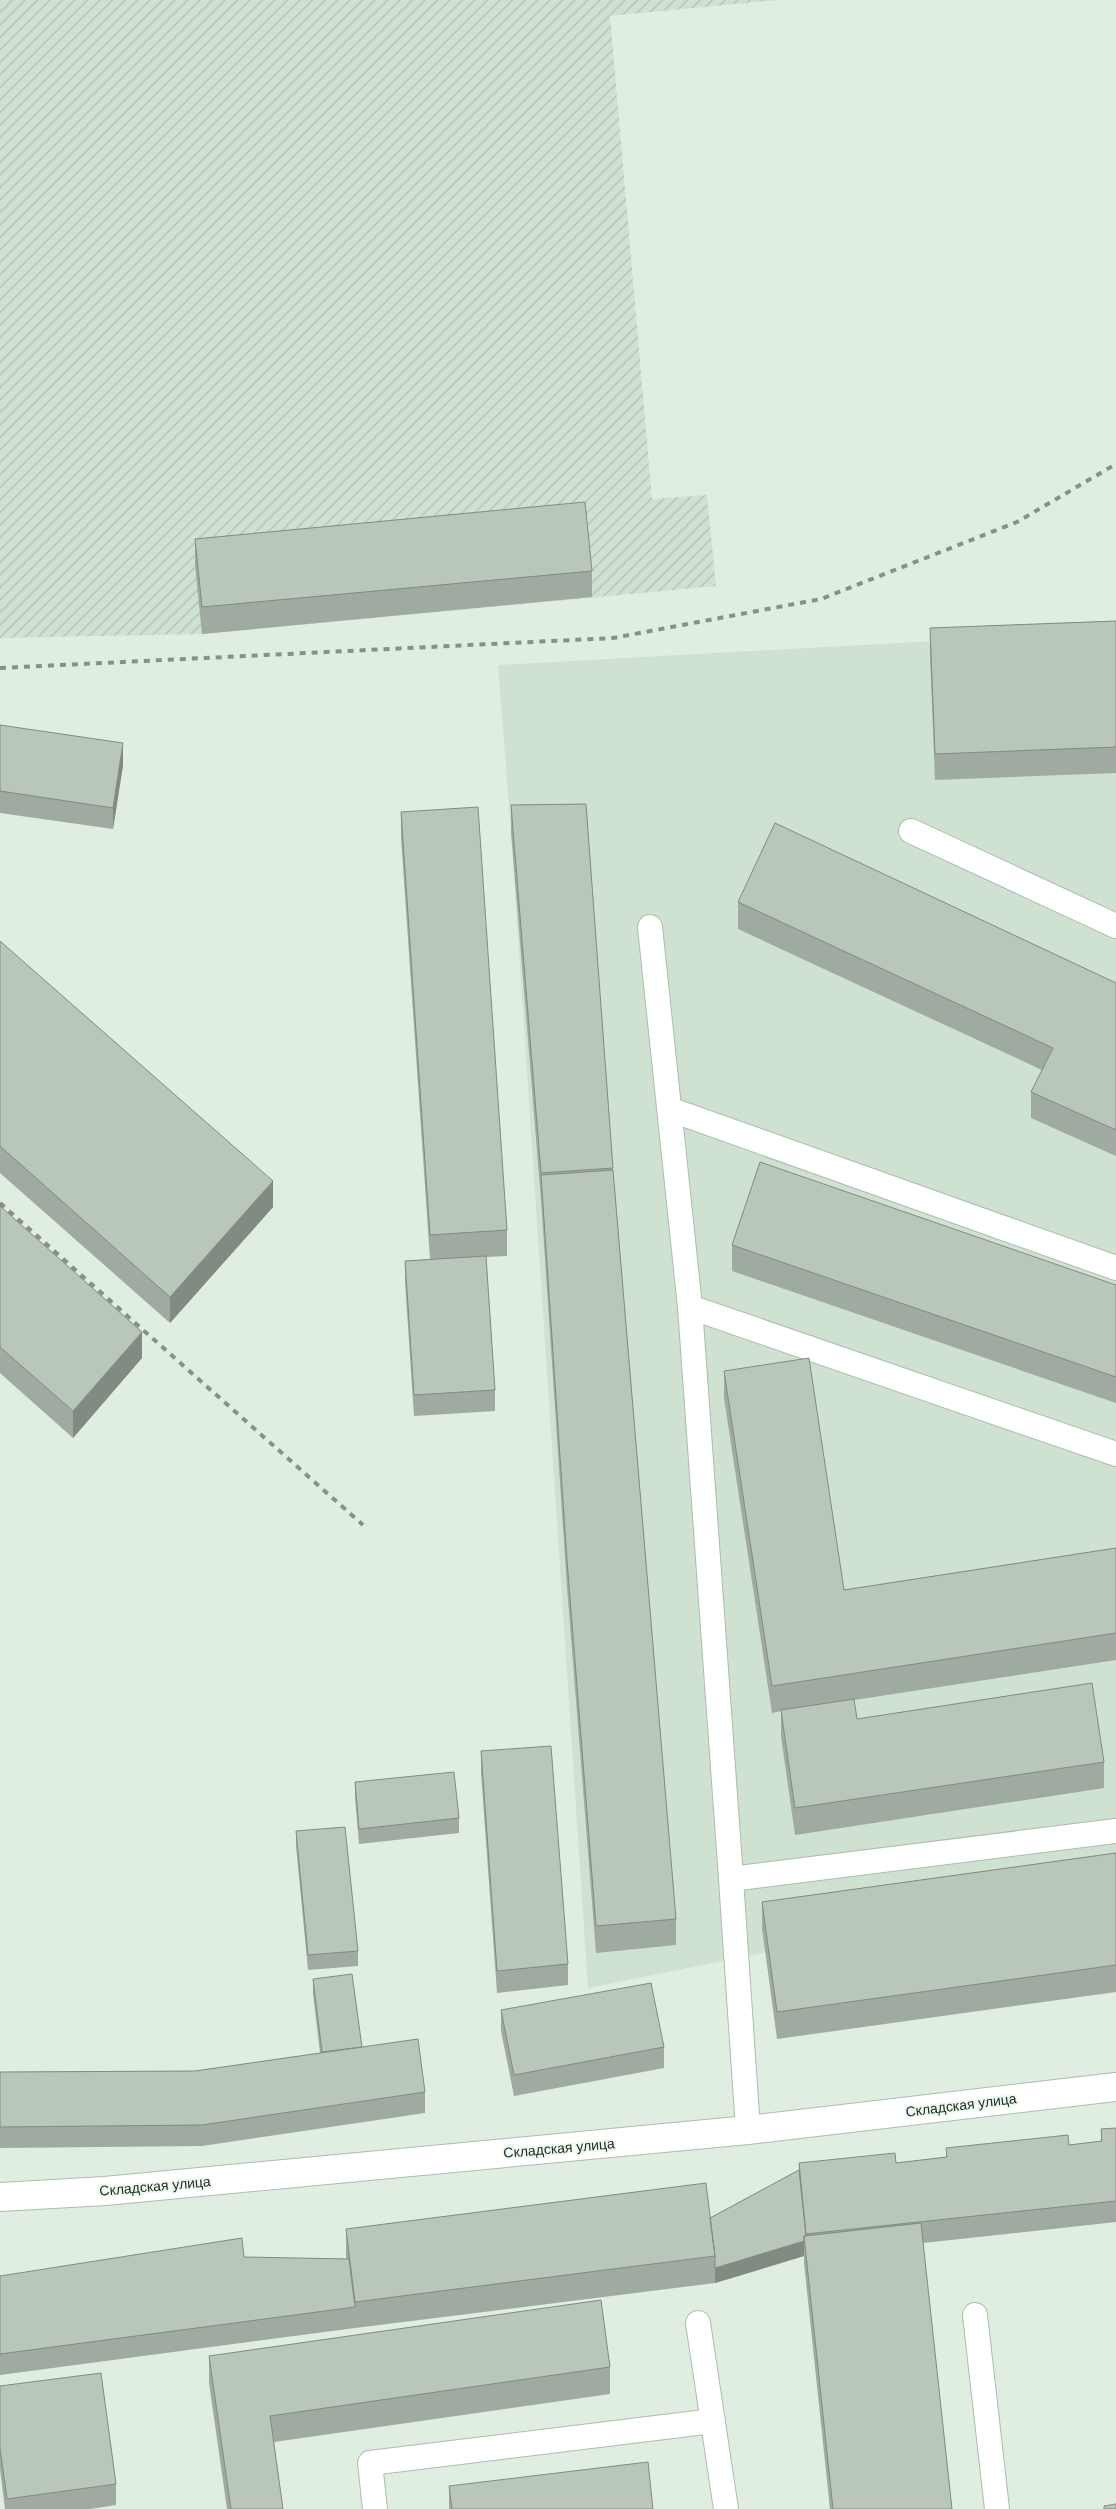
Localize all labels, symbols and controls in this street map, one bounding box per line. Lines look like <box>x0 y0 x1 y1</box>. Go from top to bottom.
street label: Складская улица <box>905 2090 1018 2120</box>
street label: Складская улица <box>503 2135 616 2161</box>
street label: Складская улица <box>99 2173 212 2199</box>

